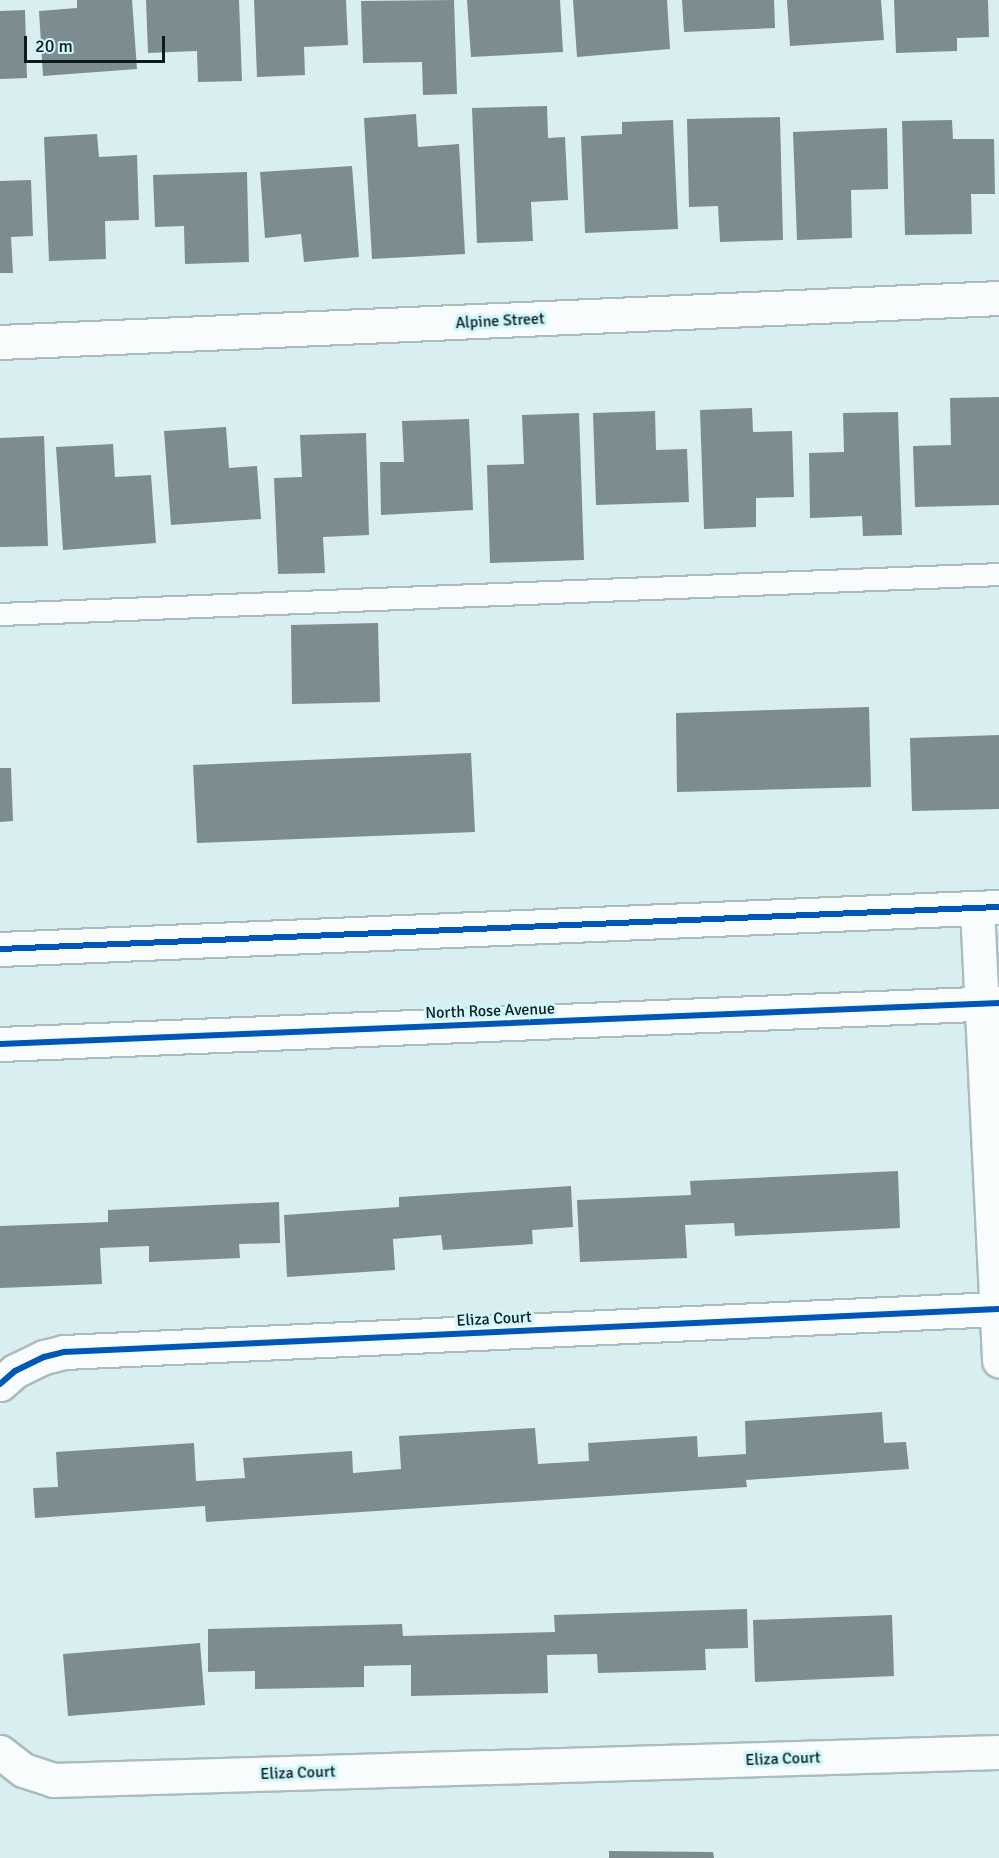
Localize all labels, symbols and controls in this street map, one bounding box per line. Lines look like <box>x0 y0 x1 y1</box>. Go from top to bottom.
scale bar <box>27 24 168 62</box>
text: 20 m <box>35 35 73 57</box>
street label: Alpine Street <box>455 309 545 333</box>
street label: North Rose Avenue <box>425 999 555 1023</box>
street label: Eliza Court <box>456 1307 532 1331</box>
street label: Eliza Court <box>745 1748 821 1770</box>
street label: Eliza Court <box>260 1762 336 1784</box>

